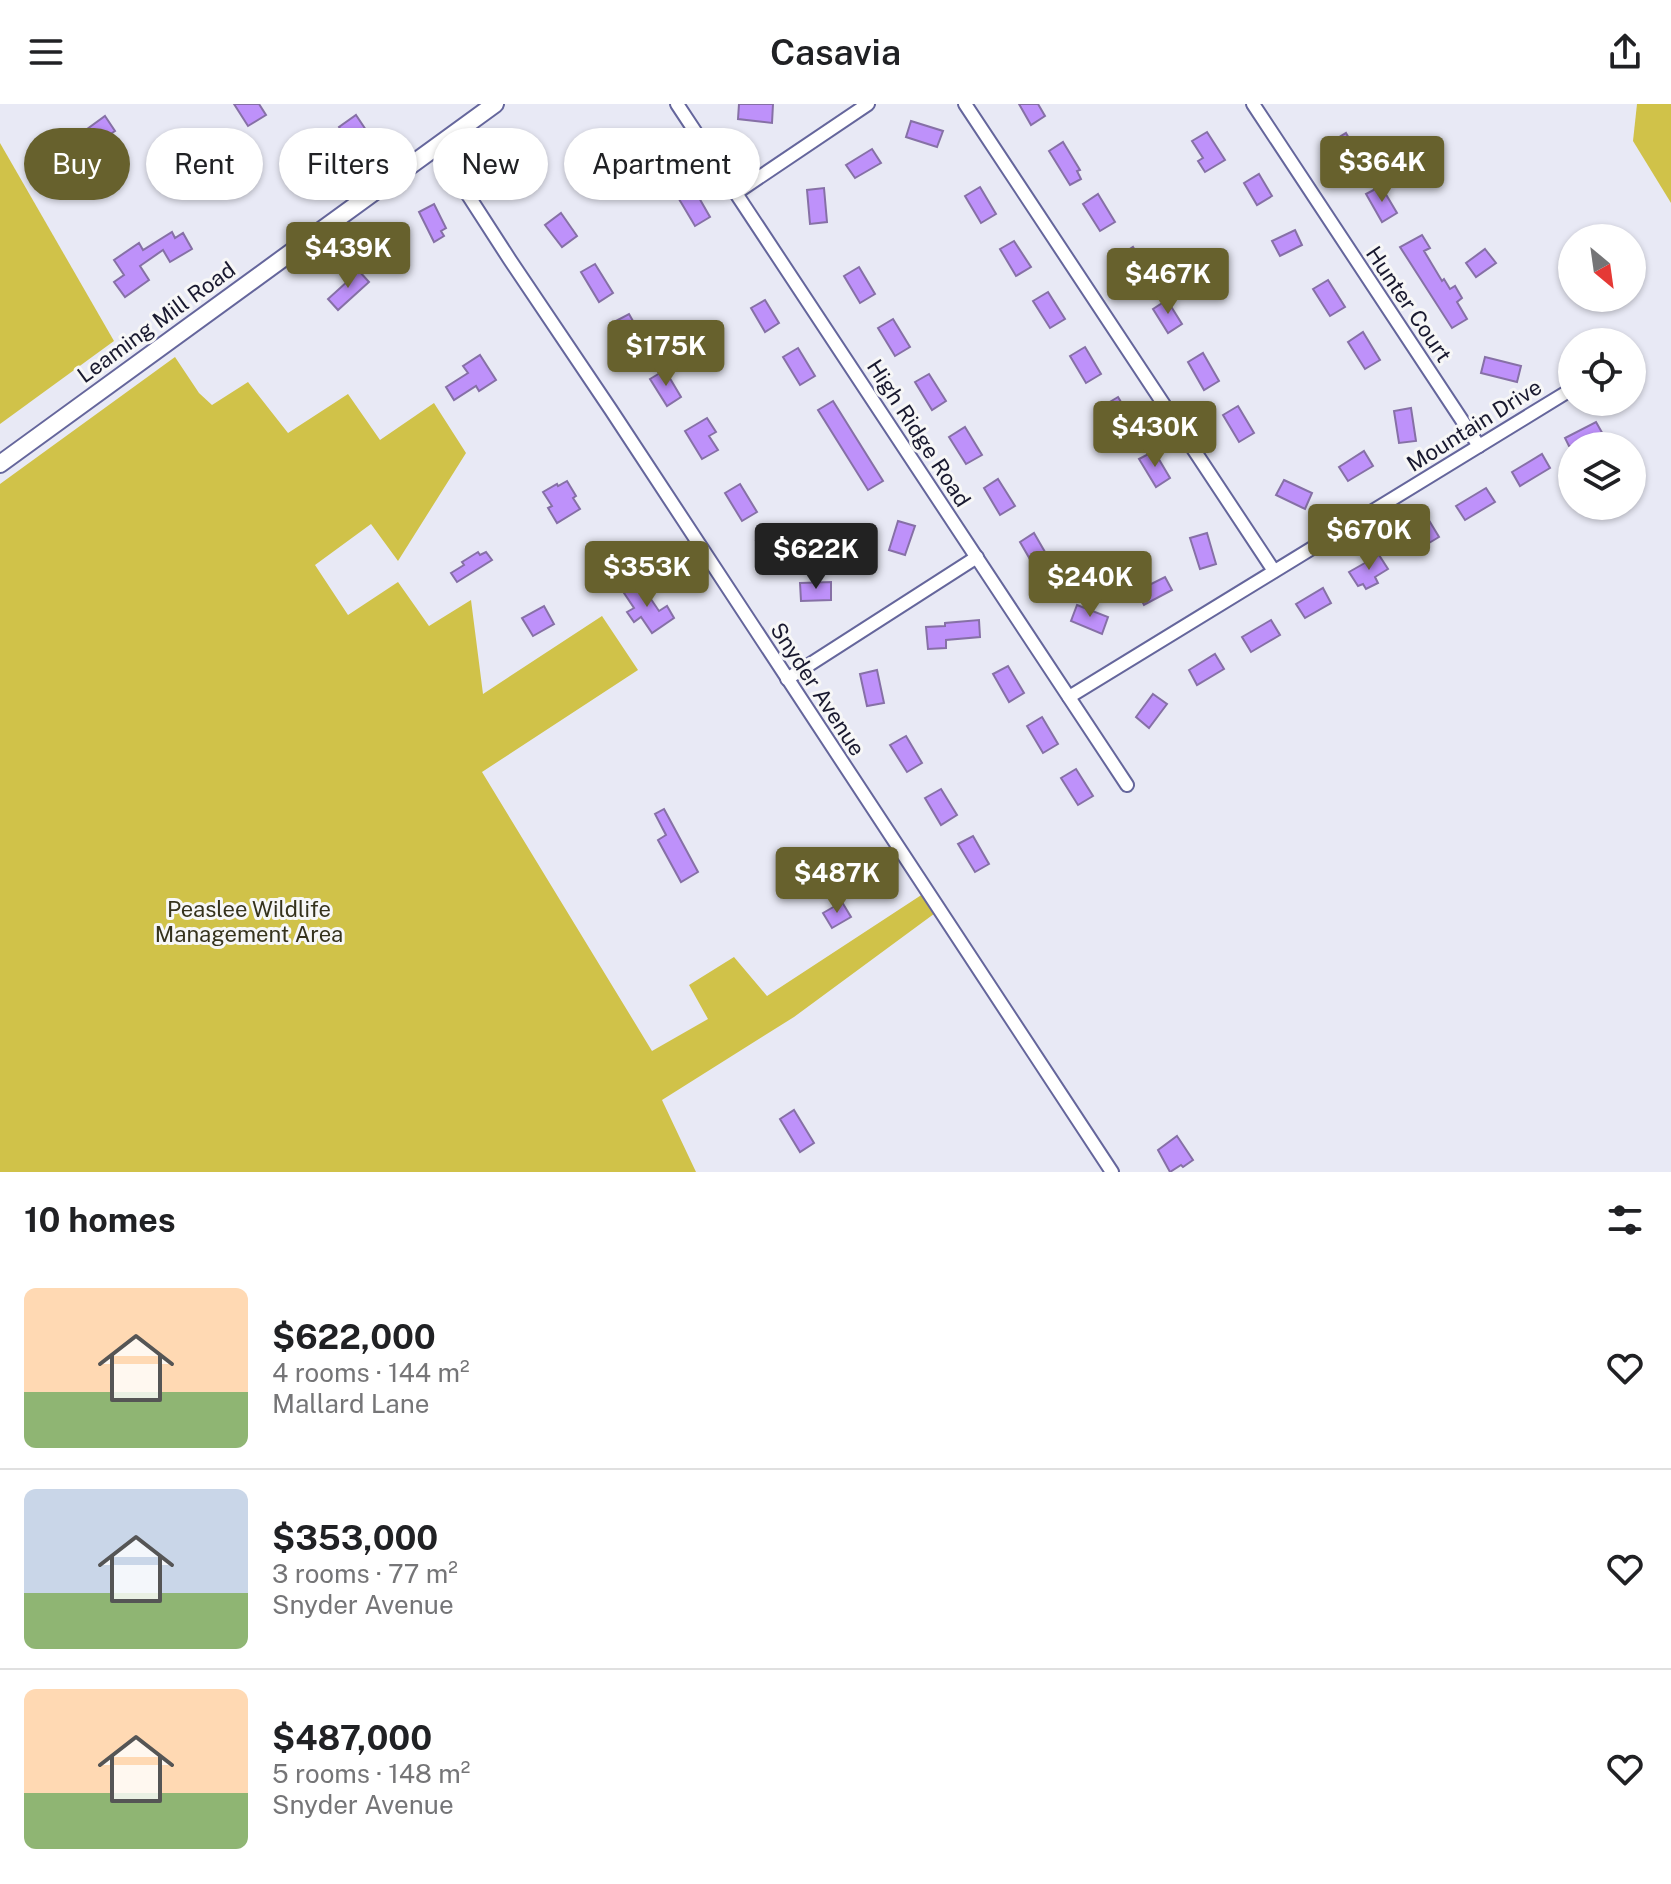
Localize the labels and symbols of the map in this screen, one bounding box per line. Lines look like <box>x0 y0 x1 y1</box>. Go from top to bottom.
pin: $364K <box>1326 136 1438 204</box>
pin: $439K <box>292 222 404 290</box>
north arrow <box>1558 224 1646 312</box>
street label: Hunter Court <box>1361 241 1457 367</box>
pin: $467K <box>1112 248 1224 316</box>
street label: Leaming Mill Road <box>72 256 240 388</box>
pin: $175K <box>610 320 722 388</box>
street label: High Ridge Road <box>862 354 976 512</box>
street label: Mountain Drive <box>1402 373 1546 477</box>
pin: $430K <box>1099 401 1211 469</box>
pin: $670K <box>1313 504 1425 572</box>
pin: $622K <box>760 523 872 591</box>
pin: $353K <box>591 541 703 609</box>
pin: $240K <box>1034 551 1146 619</box>
street label: Snyder Avenue <box>765 617 871 761</box>
pin: $487K <box>781 847 893 915</box>
park label: Peaslee Wildlife Management Area <box>155 896 343 947</box>

